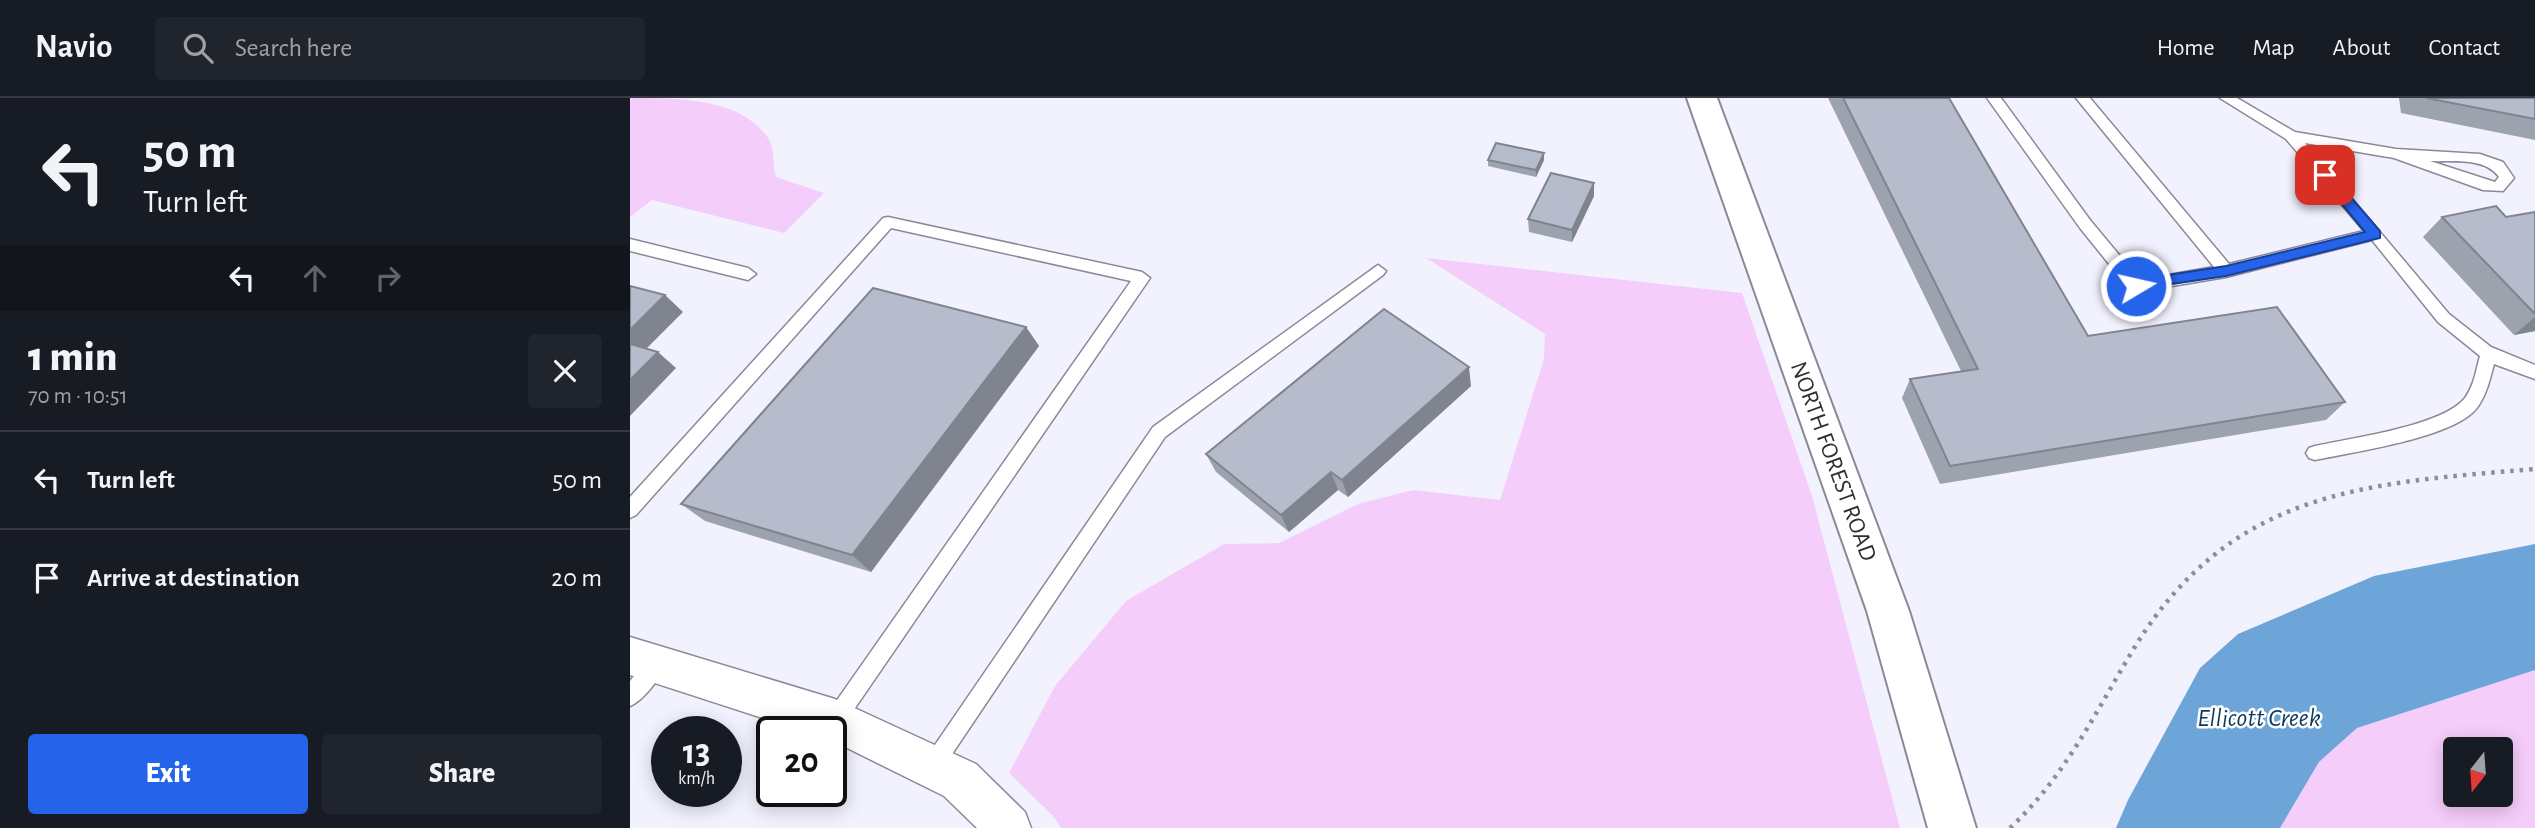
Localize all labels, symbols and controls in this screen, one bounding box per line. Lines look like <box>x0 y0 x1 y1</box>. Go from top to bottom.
search box <box>155 17 645 80</box>
icon: search <box>179 29 217 67</box>
text: Navio <box>35 31 113 64</box>
text: Search here <box>235 35 352 61</box>
text: Home <box>2157 36 2215 60</box>
text: Map <box>2253 36 2295 60</box>
text: About <box>2333 36 2390 60</box>
text: Contact <box>2428 36 2500 60</box>
icon: left <box>28 126 119 217</box>
text: 50 m <box>143 128 237 177</box>
pin <box>2295 145 2355 205</box>
icon: arrive <box>2306 156 2344 194</box>
text: Turn left <box>143 186 247 218</box>
position arrow <box>2099 249 2173 323</box>
icon: left <box>223 259 261 297</box>
icon: ahead <box>296 259 334 297</box>
icon: right <box>369 259 407 297</box>
button: close <box>528 334 602 408</box>
text: 1 min <box>28 336 117 378</box>
street label: NORTH FOREST ROAD <box>1786 358 1880 564</box>
text: 70 m · 10:51 <box>28 385 128 408</box>
icon: left <box>28 461 66 499</box>
text: Turn left <box>87 467 175 493</box>
text: 50 m <box>552 467 602 493</box>
icon: arrive <box>28 559 66 597</box>
text: Arrive at destination <box>87 565 300 591</box>
text: 20 m <box>551 565 602 591</box>
water label: Ellicott Creek <box>2197 705 2321 731</box>
speed limit sign: 20 <box>756 716 847 807</box>
button: Exit <box>28 734 308 814</box>
button: Share <box>322 734 602 814</box>
text: 13 <box>683 735 710 770</box>
north arrow <box>2443 737 2513 807</box>
map controls <box>2443 737 2513 807</box>
text: km/h <box>678 770 715 788</box>

